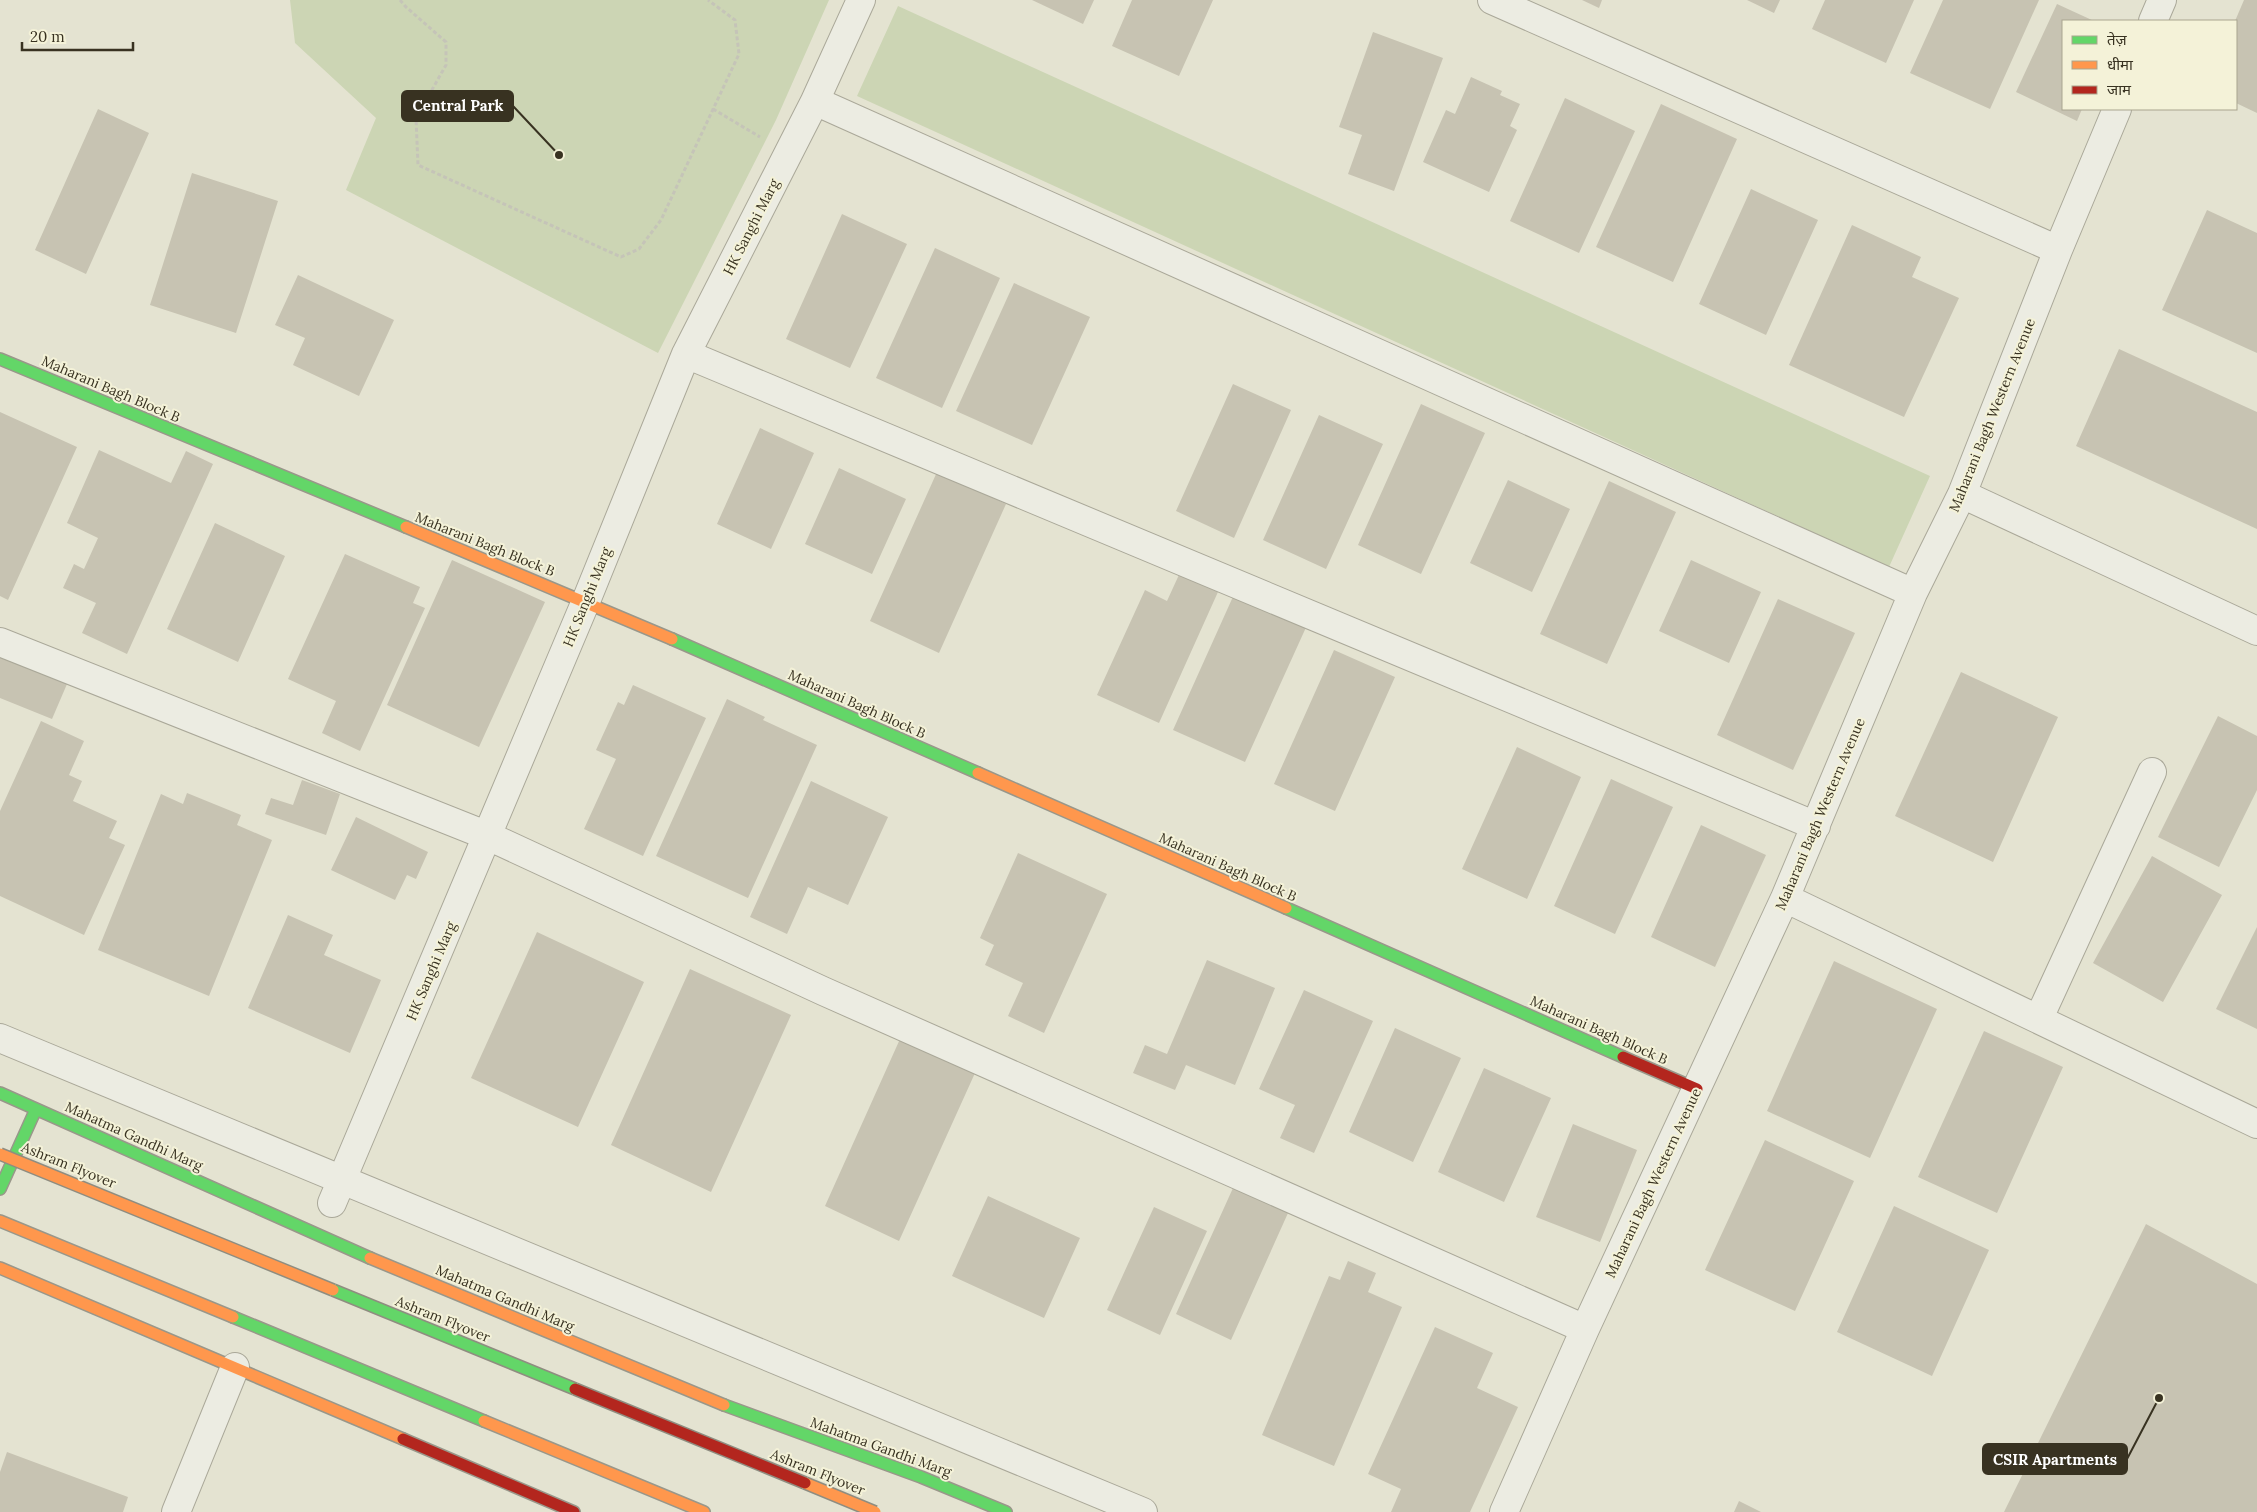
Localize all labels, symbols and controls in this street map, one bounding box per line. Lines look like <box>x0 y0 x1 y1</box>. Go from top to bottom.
scale bar <box>22 20 134 52</box>
legend <box>2062 20 2237 110</box>
text: 20 m <box>30 27 65 46</box>
text: तेज़ <box>2107 30 2128 49</box>
text: धीमा <box>2107 55 2134 74</box>
text: जाम <box>2107 80 2132 99</box>
callout: Central Park <box>402 91 513 121</box>
text: Central Park <box>413 96 504 115</box>
street label: HK Sanghi Marg <box>719 176 783 278</box>
street label: Maharani Bagh Western Avenue <box>1945 315 2039 514</box>
street label: Maharani Bagh Block B <box>39 352 183 427</box>
street label: Maharani Bagh Block B <box>413 508 558 580</box>
street label: HK Sanghi Marg <box>559 544 615 649</box>
street label: Maharani Bagh Block B <box>785 665 929 743</box>
street label: Maharani Bagh Western Avenue <box>1771 715 1869 913</box>
street label: Maharani Bagh Block B <box>1156 828 1300 906</box>
street label: HK Sanghi Marg <box>402 919 460 1023</box>
street label: Maharani Bagh Block B <box>1527 991 1671 1069</box>
street label: Maharani Bagh Western Avenue <box>1601 1085 1705 1281</box>
street label: Mahatma Gandhi Marg <box>62 1097 206 1175</box>
street label: Ashram Flyover <box>18 1137 119 1192</box>
street label: Mahatma Gandhi Marg <box>433 1261 577 1335</box>
street label: Ashram Flyover <box>392 1291 493 1346</box>
street label: Mahatma Gandhi Marg <box>808 1413 954 1481</box>
street label: Ashram Flyover <box>767 1444 868 1499</box>
callout: CSIR Apartments <box>1983 1444 2127 1474</box>
text: CSIR Apartments <box>1993 1450 2117 1469</box>

